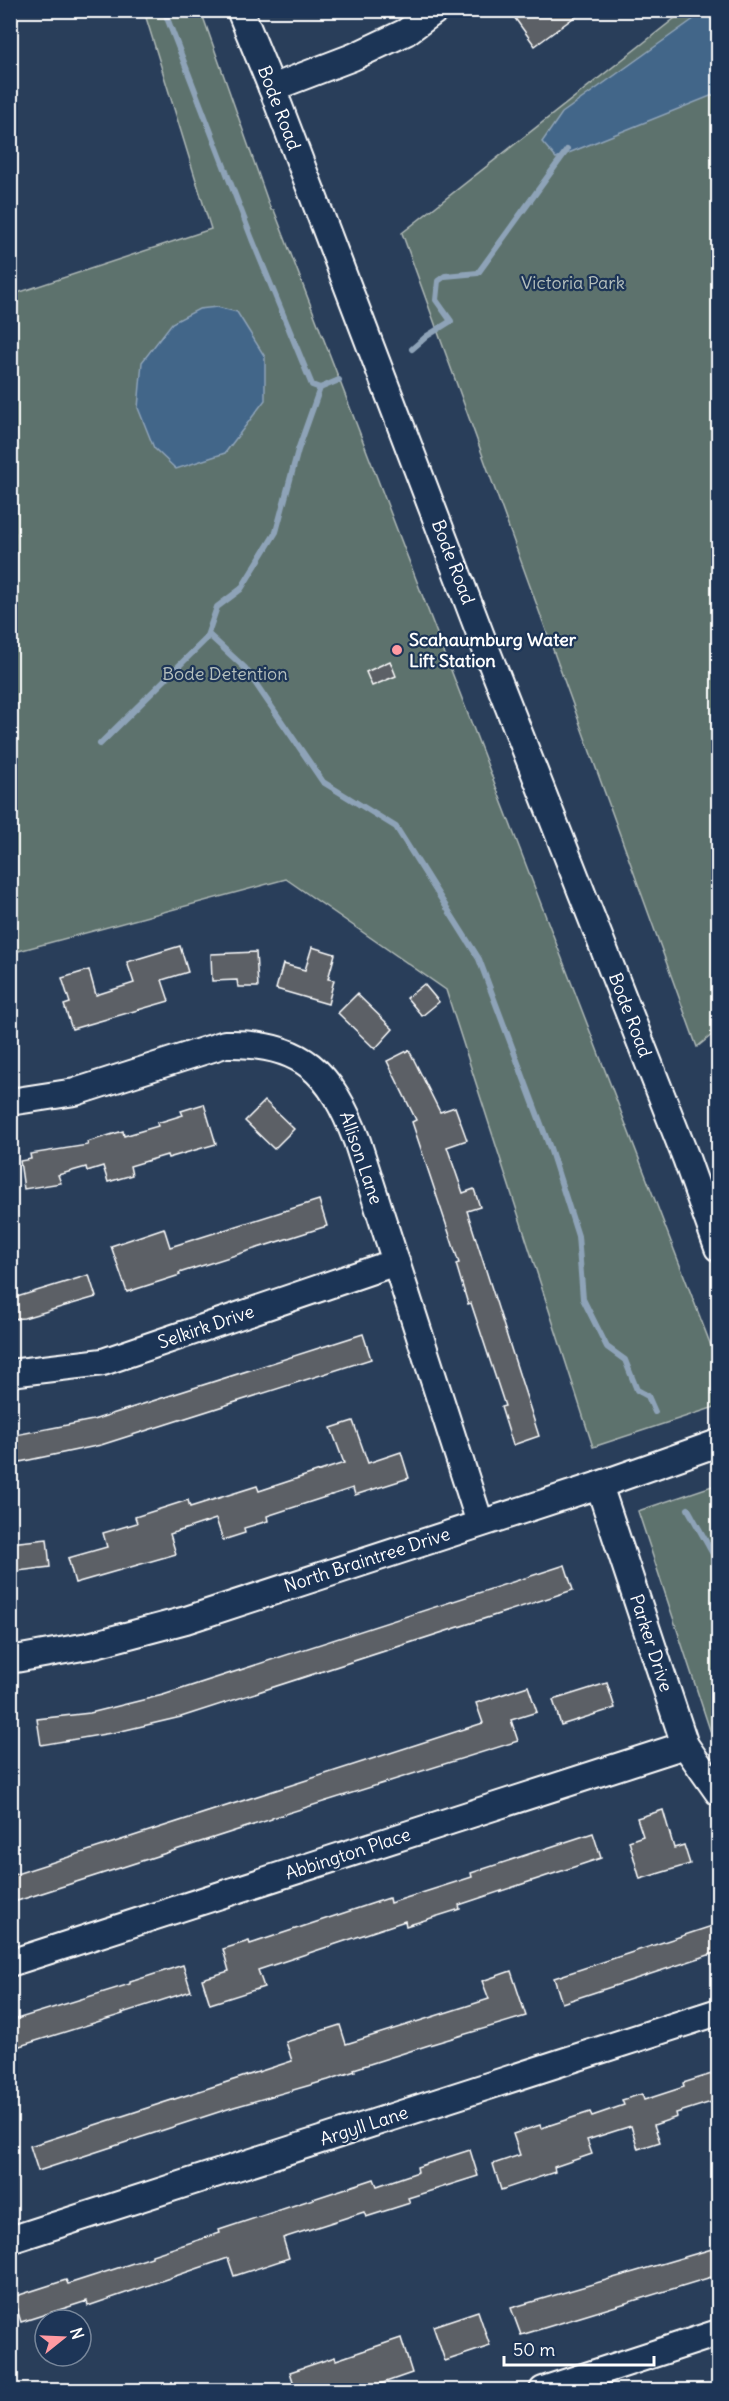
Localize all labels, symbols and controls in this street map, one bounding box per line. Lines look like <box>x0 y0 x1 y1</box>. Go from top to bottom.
street label: Bode Road <box>253 62 306 154</box>
park label: Victoria Park <box>521 271 625 294</box>
street label: Bode Road <box>427 516 480 608</box>
place label: Scahaumburg Water Lift Station <box>409 628 577 672</box>
marker: Scahaumburg Water Lift Station <box>390 643 404 657</box>
park label: Bode Detention <box>162 662 288 685</box>
street label: Bode Road <box>604 969 657 1061</box>
street label: Allison Lane <box>335 1108 388 1207</box>
street label: Selkirk Drive <box>155 1299 257 1354</box>
street label: North Braintree Drive <box>281 1522 453 1597</box>
street label: Parker Drive <box>625 1591 678 1694</box>
street label: Abbington Place <box>282 1822 413 1885</box>
street label: Argyll Lane <box>317 2100 411 2151</box>
north arrow <box>33 2308 93 2368</box>
text: N <box>66 2325 88 2342</box>
scale bar <box>504 2329 654 2367</box>
text: 50 m <box>513 2338 555 2361</box>

